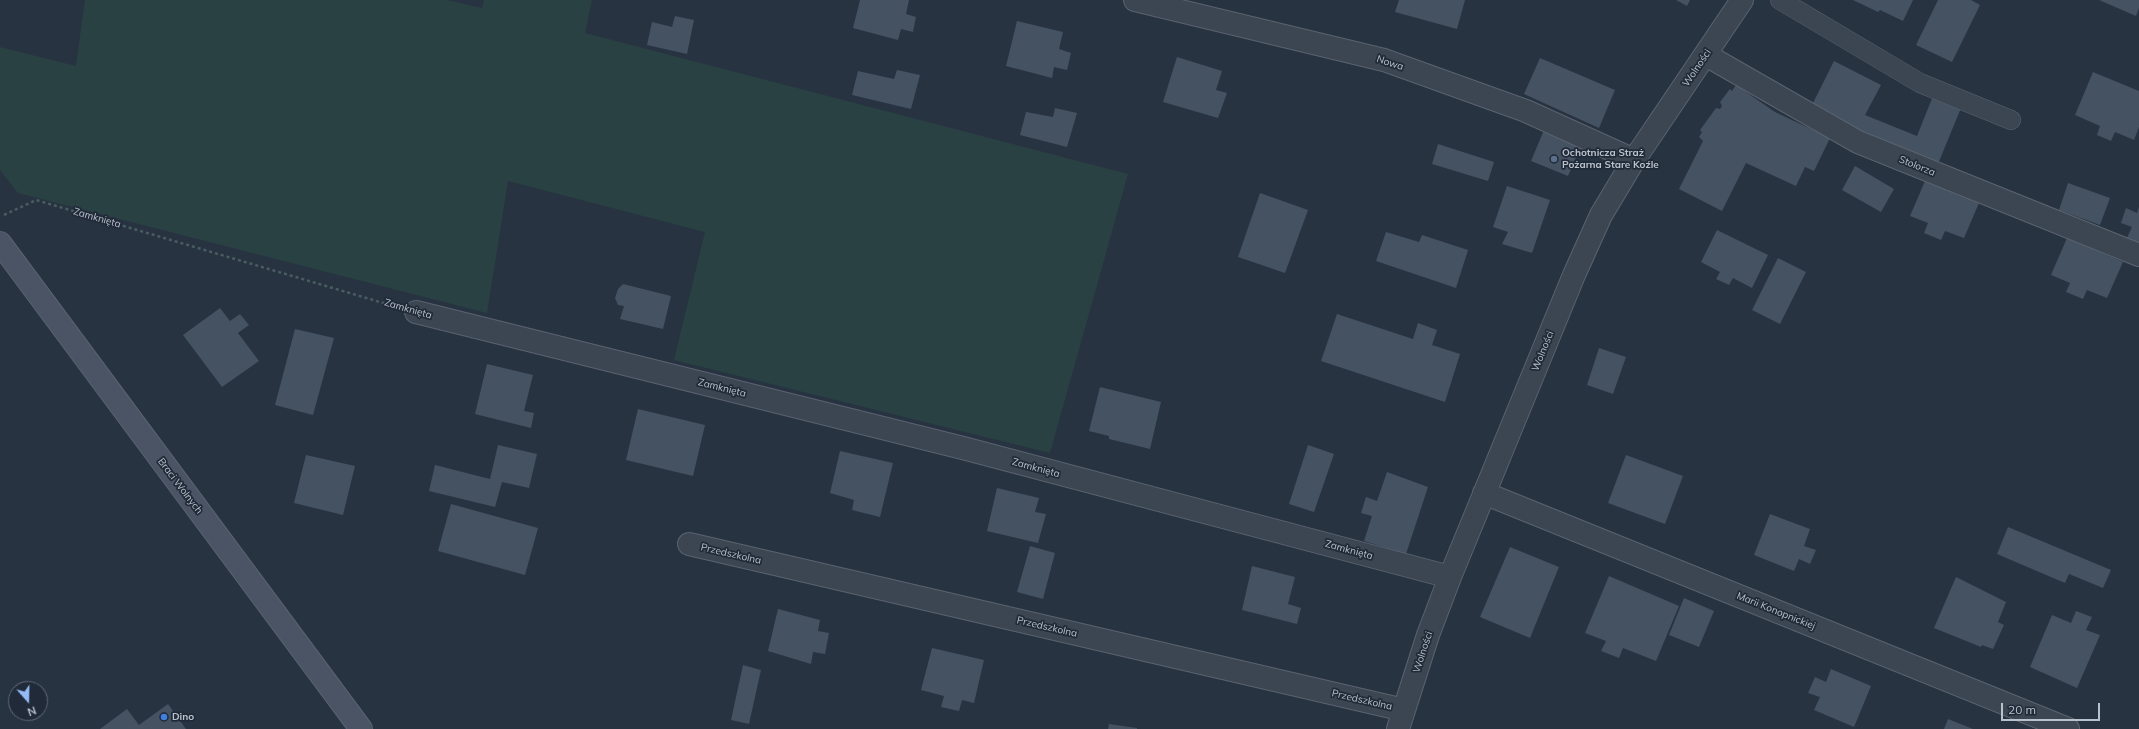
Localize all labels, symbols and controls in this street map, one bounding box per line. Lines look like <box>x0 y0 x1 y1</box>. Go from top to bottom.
street label: Wolności <box>1680 47 1714 89</box>
street label: Nowa <box>1375 53 1405 73</box>
place label: Ochotnicza Straż Pożarna Stare Koźle <box>1562 147 1659 170</box>
street label: Stolorza <box>1897 153 1937 179</box>
marker: Ochotnicza Straż Pożarna Stare Koźle <box>1549 154 1559 164</box>
street label: Zamknięta <box>72 205 122 231</box>
street label: Zamknięta <box>383 296 433 322</box>
street label: Wolności <box>1529 329 1557 373</box>
street label: Zamknięta <box>697 376 747 400</box>
street label: Braci Wolnych <box>155 456 205 516</box>
street label: Zamknięta <box>1011 456 1061 480</box>
street label: Zamknięta <box>1324 538 1374 562</box>
street label: Przedszkolna <box>700 541 762 567</box>
street label: Marii Konopnickiej <box>1735 590 1817 632</box>
street label: Przedszkolna <box>1016 614 1078 640</box>
street label: Wolności <box>1411 630 1435 674</box>
north arrow <box>8 681 48 721</box>
street label: Przedszkolna <box>1331 687 1393 713</box>
scale bar <box>2003 695 2102 721</box>
text: 20 m <box>2008 702 2036 717</box>
text: N <box>25 703 38 719</box>
place label: Dino <box>172 711 194 723</box>
marker: Dino <box>159 712 169 722</box>

